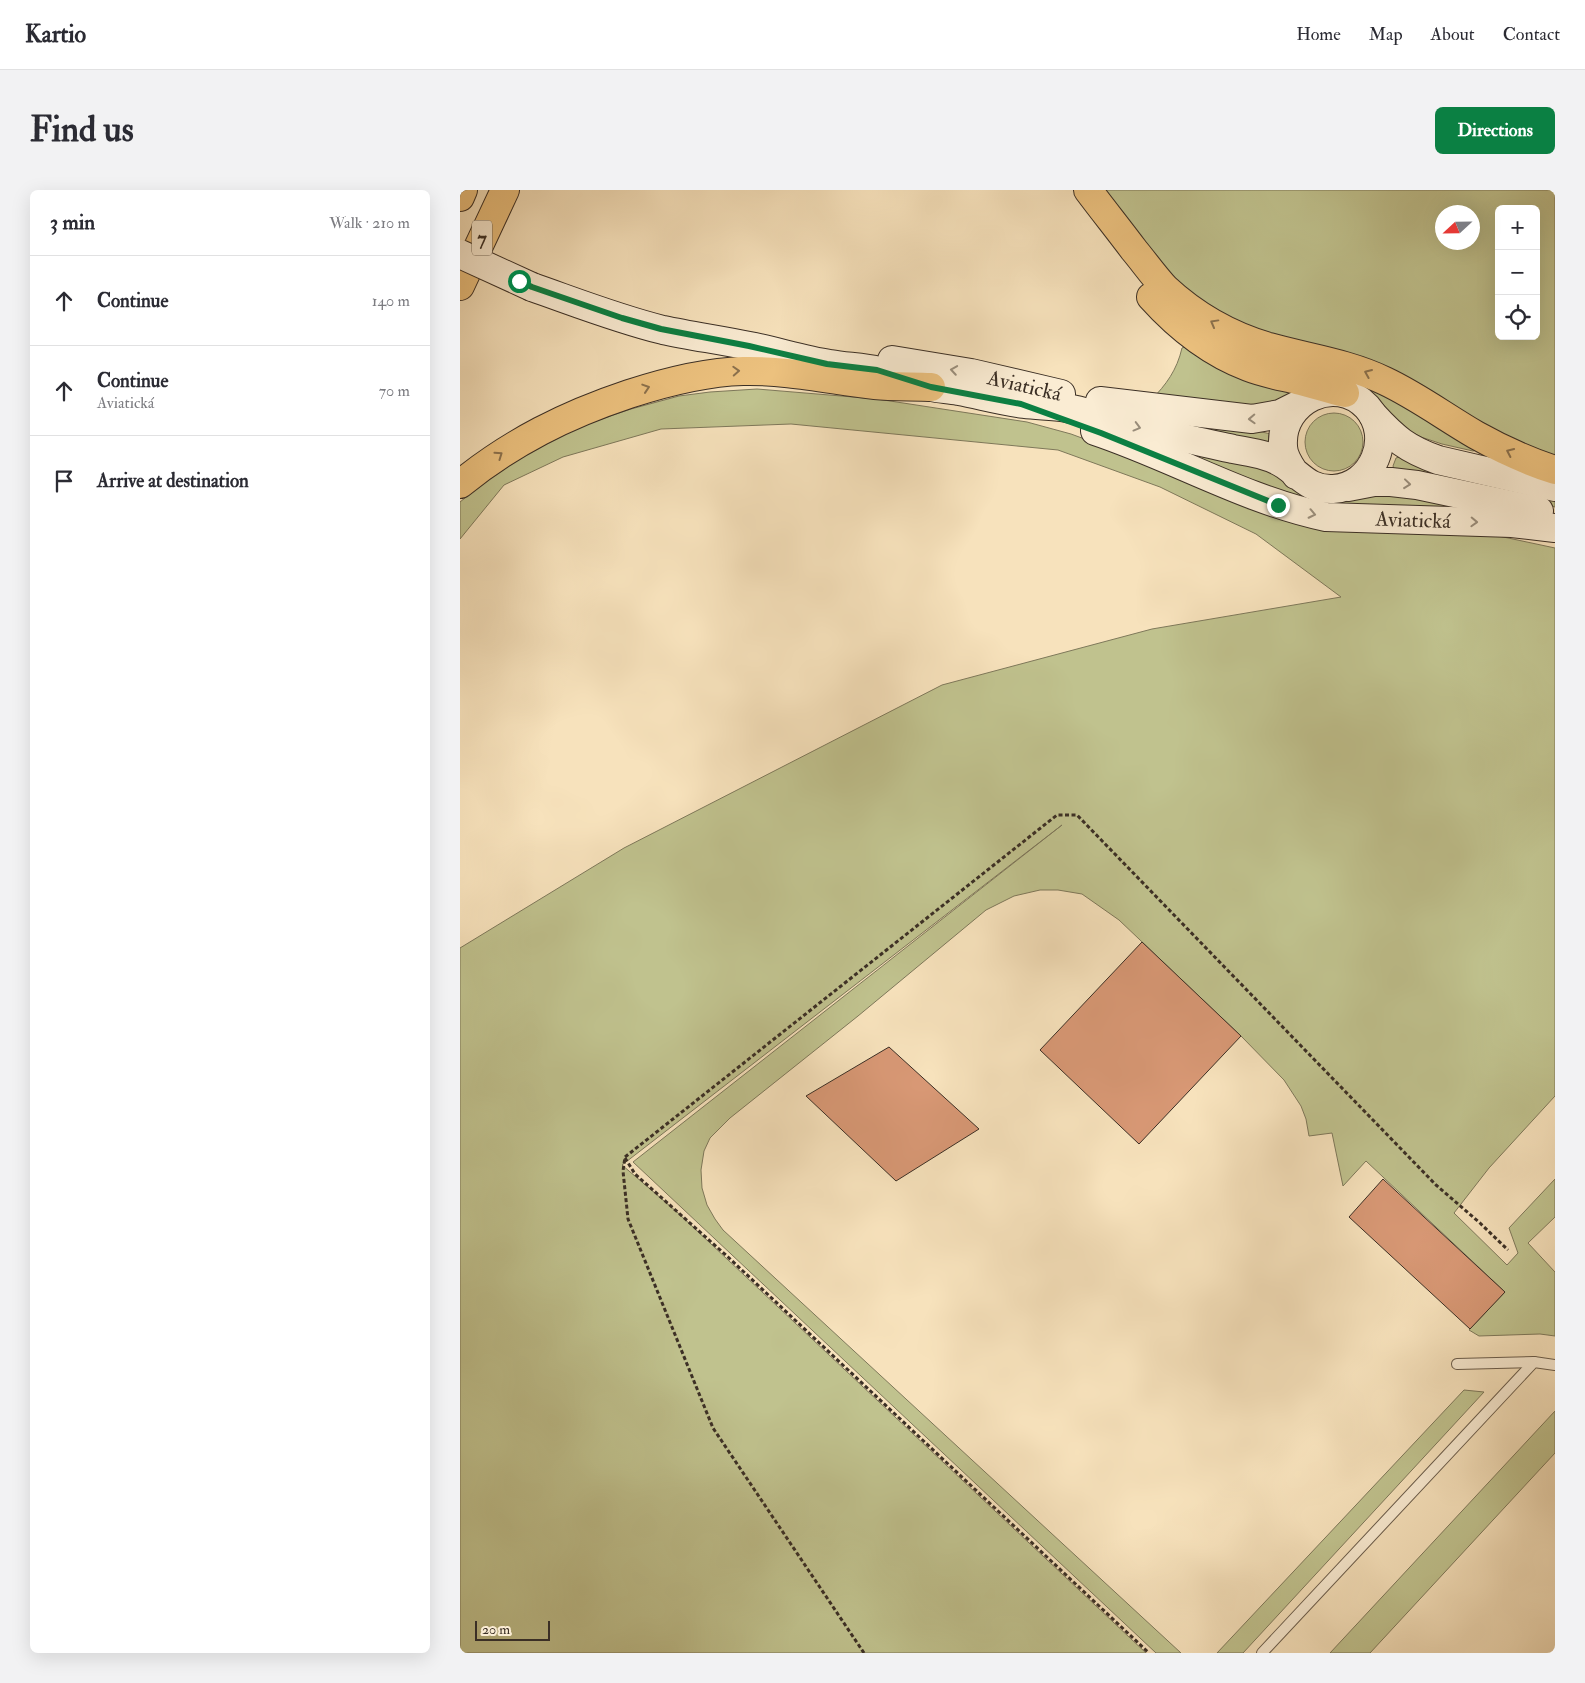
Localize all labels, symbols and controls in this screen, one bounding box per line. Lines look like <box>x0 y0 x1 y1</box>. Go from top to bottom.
text: Kartio <box>25 19 86 50</box>
text: Home <box>1296 23 1341 46</box>
text: Map <box>1369 23 1403 46</box>
text: About <box>1431 23 1475 46</box>
text: Contact <box>1503 23 1560 46</box>
button: Directions <box>1435 107 1555 154</box>
text: Find us <box>30 108 134 152</box>
north arrow <box>1435 205 1480 250</box>
map controls <box>1495 205 1540 340</box>
button: + <box>1495 205 1540 250</box>
text: 3 min <box>50 209 95 236</box>
text: Walk · 210 m <box>329 213 410 233</box>
road number: 7 <box>472 220 492 256</box>
button: − <box>1495 250 1540 295</box>
route start <box>508 270 531 293</box>
icon: ahead <box>50 287 78 315</box>
text: Continue <box>97 289 168 313</box>
text: 140 m <box>372 291 410 311</box>
button: locate <box>1495 295 1540 340</box>
one-way arrow <box>1210 320 1219 330</box>
street label: Aviatická <box>984 364 1065 407</box>
one-way arrow <box>950 365 958 376</box>
one-way arrow <box>732 366 740 377</box>
text: Continue <box>97 369 168 393</box>
one-way arrow <box>1364 369 1373 380</box>
icon: ahead <box>50 377 78 405</box>
text: 70 m <box>379 381 410 401</box>
one-way arrow <box>642 384 650 394</box>
text: Aviatická <box>97 393 154 413</box>
one-way arrow <box>1248 414 1256 424</box>
one-way arrow <box>1133 421 1141 431</box>
one-way arrow <box>1506 448 1515 458</box>
one-way arrow <box>493 452 503 461</box>
icon: arrive <box>50 467 78 495</box>
text: Arrive at destination <box>97 469 249 493</box>
one-way arrow <box>1404 478 1412 489</box>
route end <box>1267 494 1290 517</box>
street label: Aviatická <box>1374 505 1452 535</box>
one-way arrow <box>1308 508 1316 519</box>
one-way arrow <box>1470 516 1478 527</box>
scale bar <box>475 1618 550 1641</box>
text: 20 m <box>482 1621 510 1638</box>

